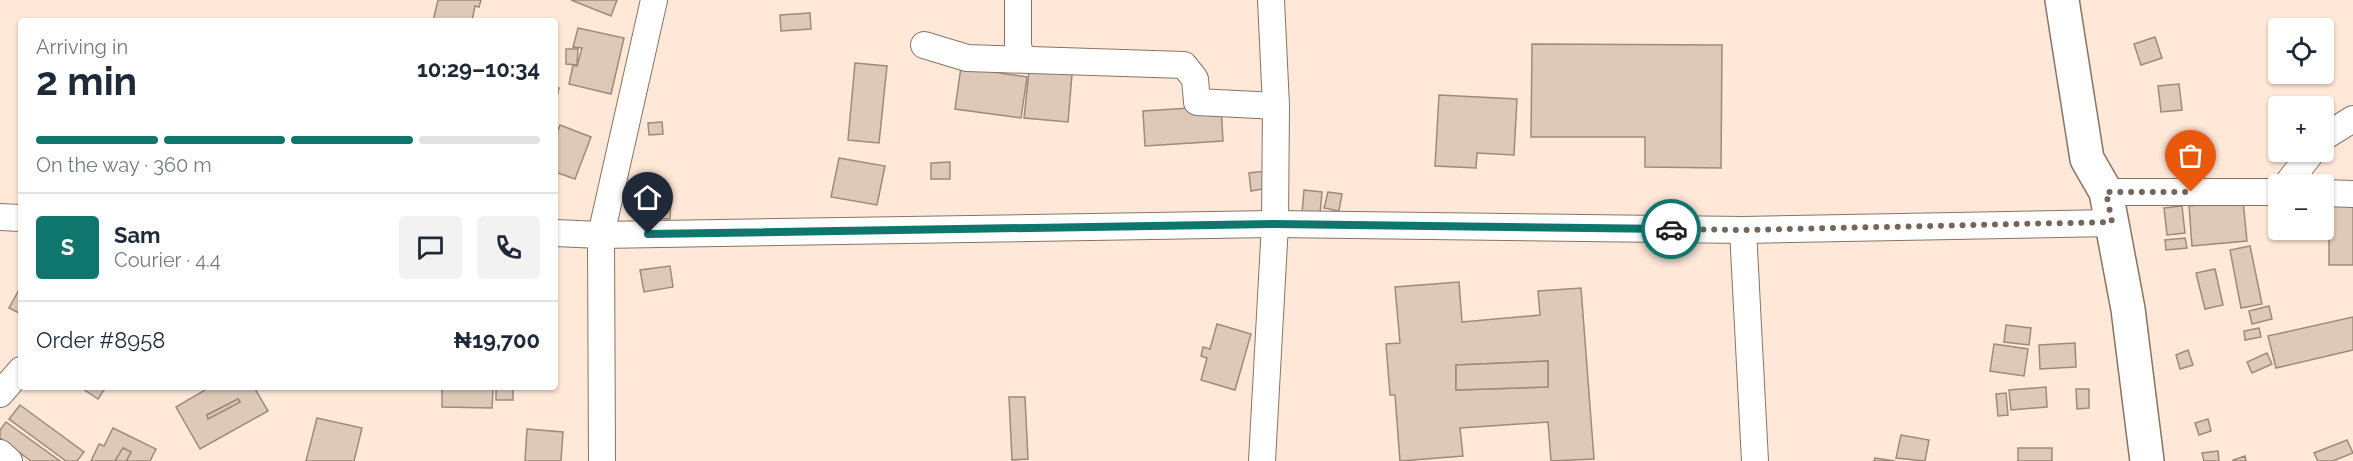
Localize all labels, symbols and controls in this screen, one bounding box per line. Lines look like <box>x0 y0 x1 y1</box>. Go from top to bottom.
map controls <box>2268 18 2334 240</box>
button: locate <box>2268 18 2334 84</box>
text: Arriving in <box>36 35 128 59</box>
text: 10:29–10:34 <box>417 56 540 82</box>
text: 2 min <box>36 58 137 104</box>
button: + <box>2268 96 2334 162</box>
pin <box>2165 130 2216 192</box>
icon: bag <box>2174 139 2207 172</box>
text: On the way · 360 m <box>36 153 212 177</box>
pin <box>622 172 673 234</box>
button: − <box>2268 174 2334 240</box>
icon: home <box>631 181 664 214</box>
courier <box>1641 199 1701 259</box>
icon: car <box>1655 213 1688 246</box>
button: chat <box>399 216 462 279</box>
button: phone <box>477 216 540 279</box>
text: Sam <box>114 222 161 248</box>
text: S <box>61 234 74 260</box>
text: Courier · 4.4 <box>114 248 221 272</box>
text: Order #8958 <box>36 327 165 353</box>
text: ₦19,700 <box>453 327 540 353</box>

